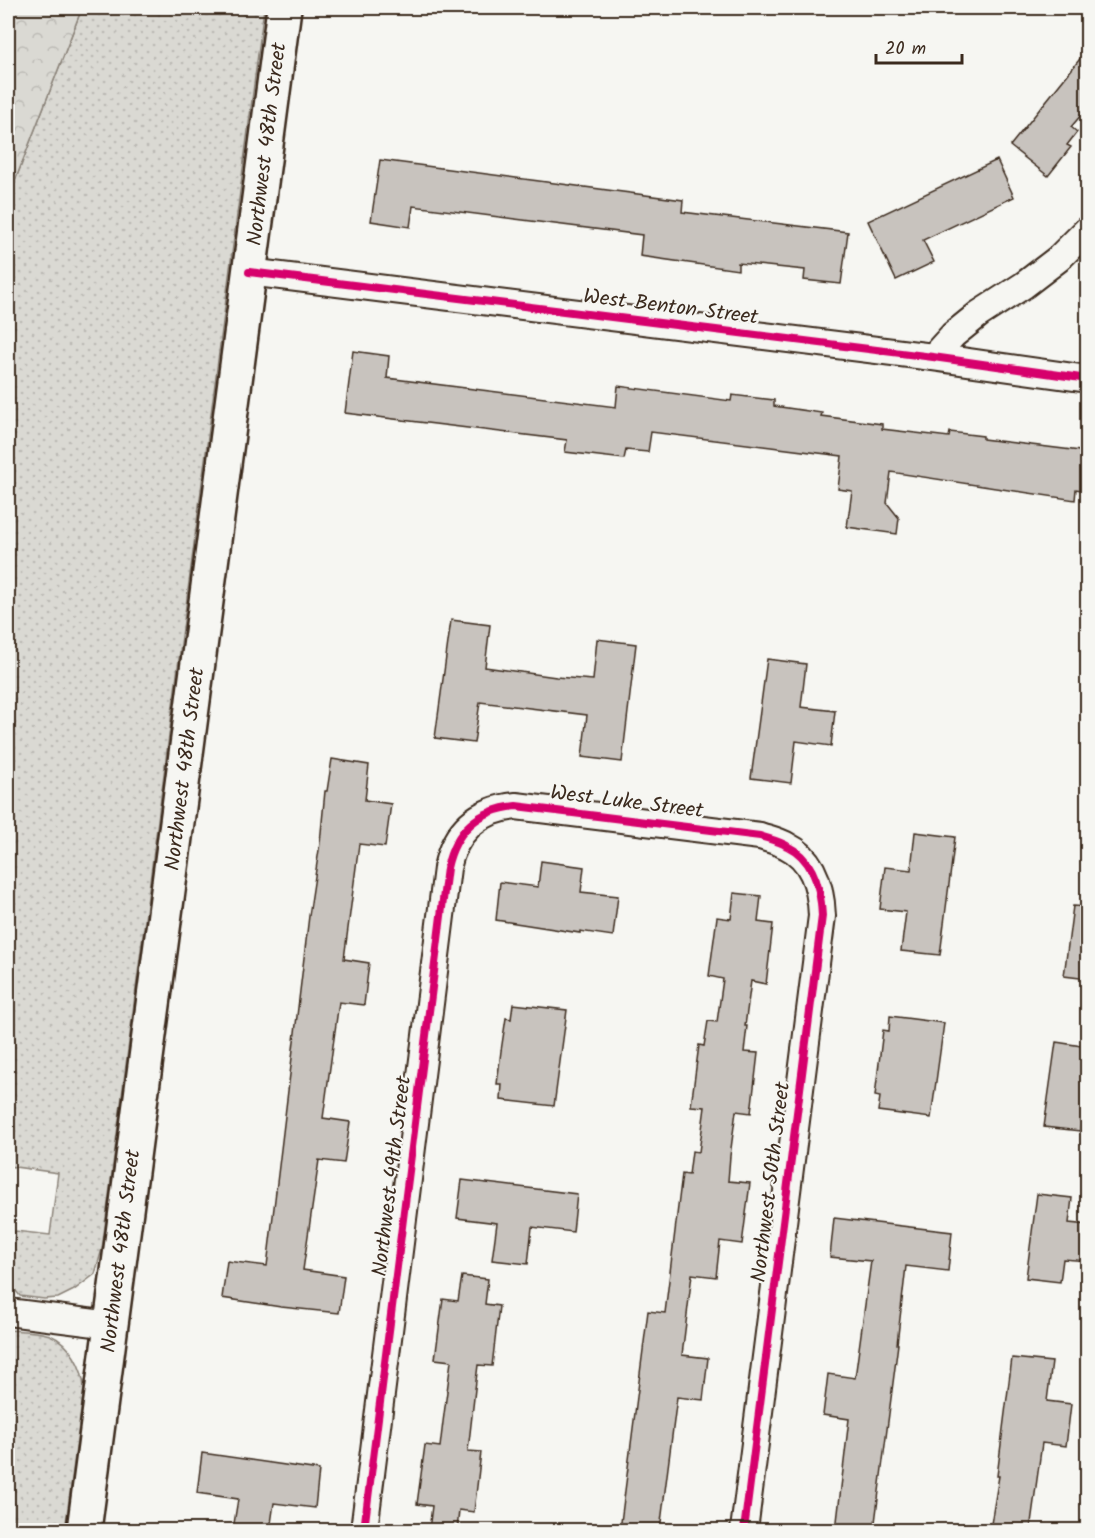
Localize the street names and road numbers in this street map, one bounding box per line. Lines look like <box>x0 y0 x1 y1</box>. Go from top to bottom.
street label: Northwest 48th Street <box>239 40 296 248</box>
street label: West Benton Street <box>582 280 761 335</box>
street label: Northwest 48th Street <box>157 665 214 873</box>
street label: West Luke Street <box>548 777 706 828</box>
street label: Northwest 49th Street <box>364 1073 421 1278</box>
street label: Northwest 50th Street <box>743 1079 800 1284</box>
street label: Northwest 48th Street <box>93 1147 150 1355</box>

